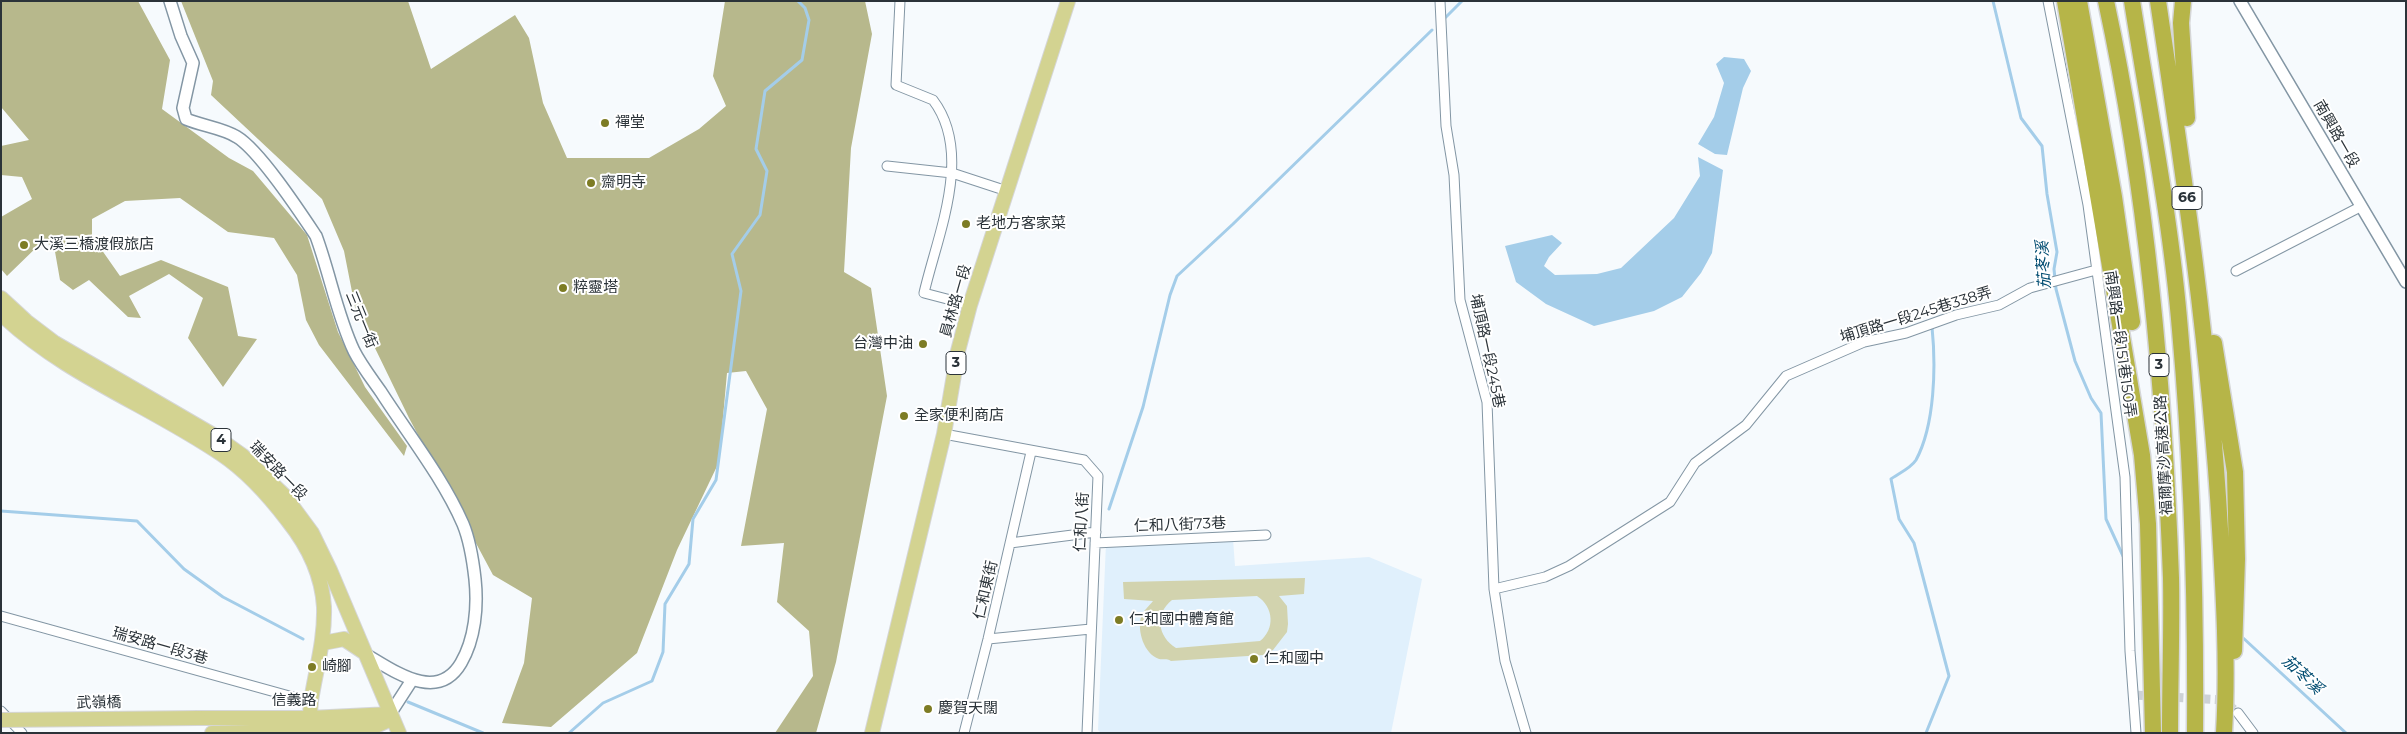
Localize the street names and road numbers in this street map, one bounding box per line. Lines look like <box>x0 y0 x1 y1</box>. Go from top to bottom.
street label: 南興路一段 <box>2309 97 2363 171</box>
road number: 66 <box>2172 187 2202 210</box>
street label: 員林路一段 <box>937 262 975 340</box>
street label: 南興路一段151巷150弄 <box>2101 269 2139 419</box>
street label: 埔頂路一段245巷338弄 <box>1838 283 1994 347</box>
street label: 三元一街 <box>341 289 381 351</box>
street label: 埔頂路一段245巷 <box>1466 292 1508 410</box>
road number: 3 <box>946 352 966 374</box>
road number: 3 <box>2149 354 2169 376</box>
street label: 福爾摩沙高速公路 <box>2152 395 2176 515</box>
road number: 4 <box>211 428 231 452</box>
street label: 瑞安路一段 <box>245 438 311 504</box>
street label: 仁和八街 <box>1071 492 1093 552</box>
street label: 仁和八街73巷 <box>1134 514 1226 536</box>
street label: 仁和東街 <box>970 559 1002 621</box>
street label: 瑞安路一段3巷 <box>110 624 210 668</box>
street label: 信義路 <box>272 692 316 710</box>
street label: 武嶺橋 <box>76 694 122 712</box>

